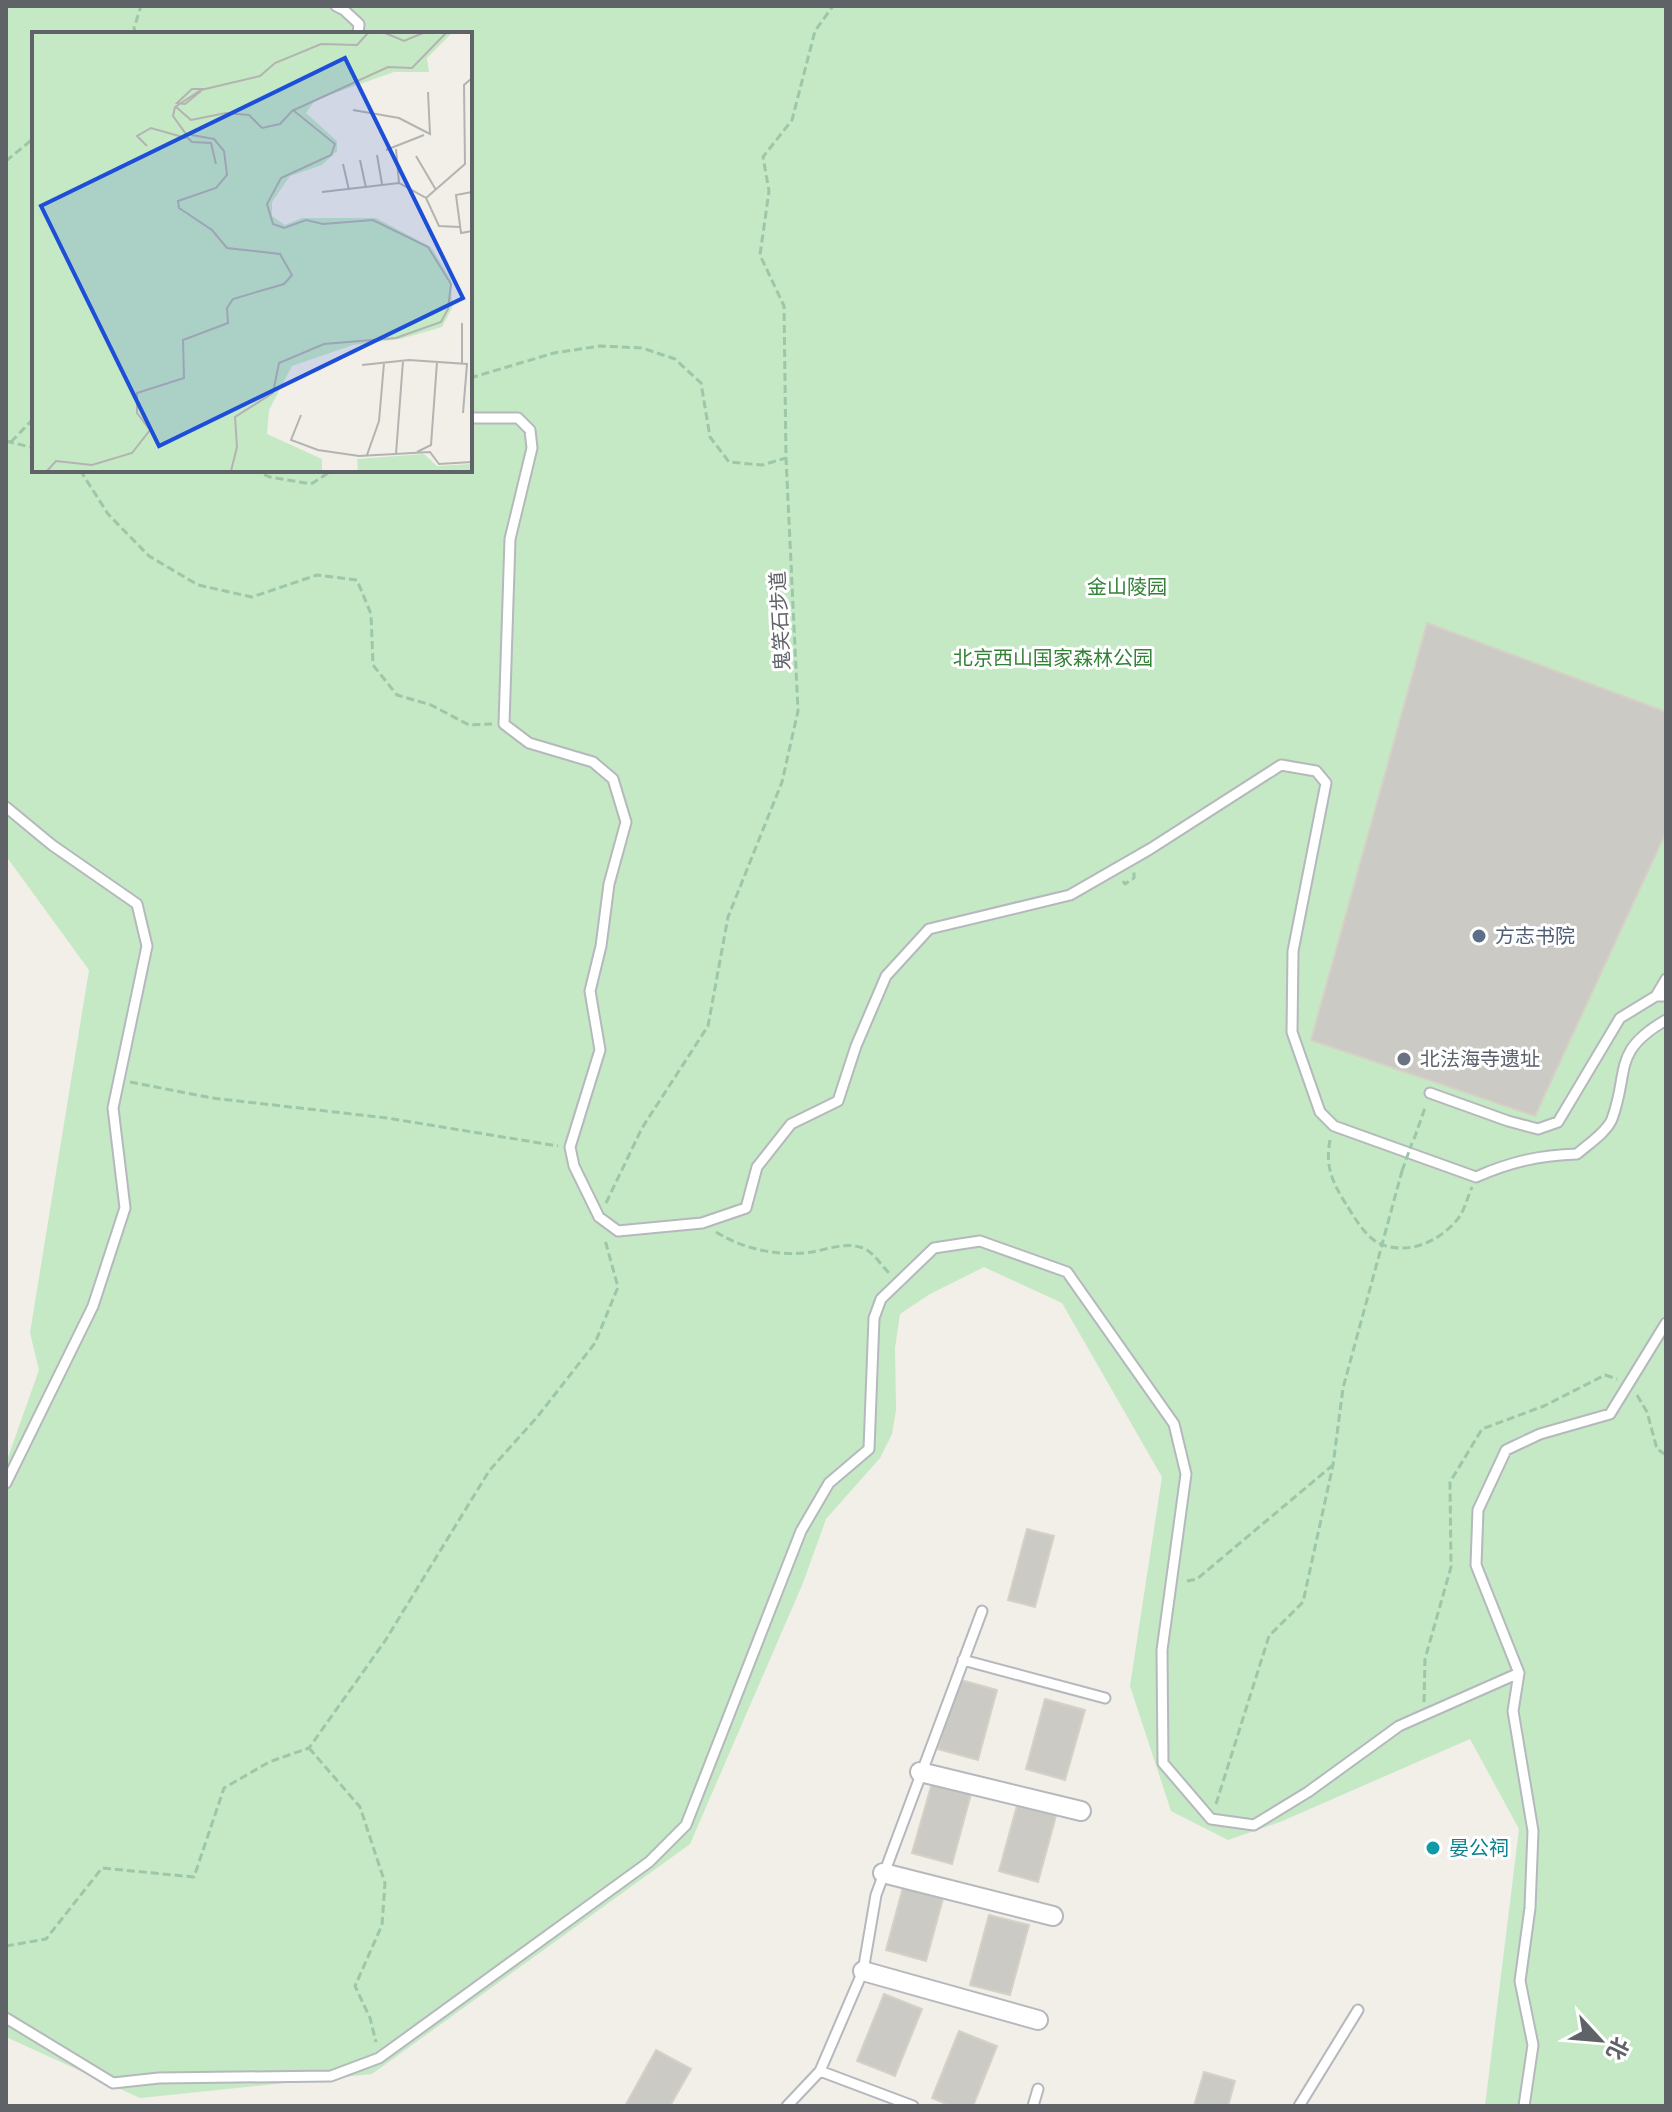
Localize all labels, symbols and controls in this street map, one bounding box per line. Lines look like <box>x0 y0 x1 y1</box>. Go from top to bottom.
inset map <box>32 32 472 472</box>
street label: 鬼笑石步道 <box>764 570 798 672</box>
park label: 金山陵园 <box>1087 574 1167 602</box>
park label: 北京西山国家森林公园 <box>953 645 1153 673</box>
place label: 方志书院 <box>1495 923 1575 951</box>
marker: 方志书院 <box>1470 927 1488 945</box>
place label: 北法海寺遗址 <box>1420 1046 1540 1074</box>
marker: 北法海寺遗址 <box>1395 1050 1413 1068</box>
place label: 晏公祠 <box>1449 1835 1509 1863</box>
marker: 晏公祠 <box>1424 1839 1442 1857</box>
north arrow <box>1560 2000 1640 2080</box>
text: 北 <box>1598 2031 1636 2065</box>

